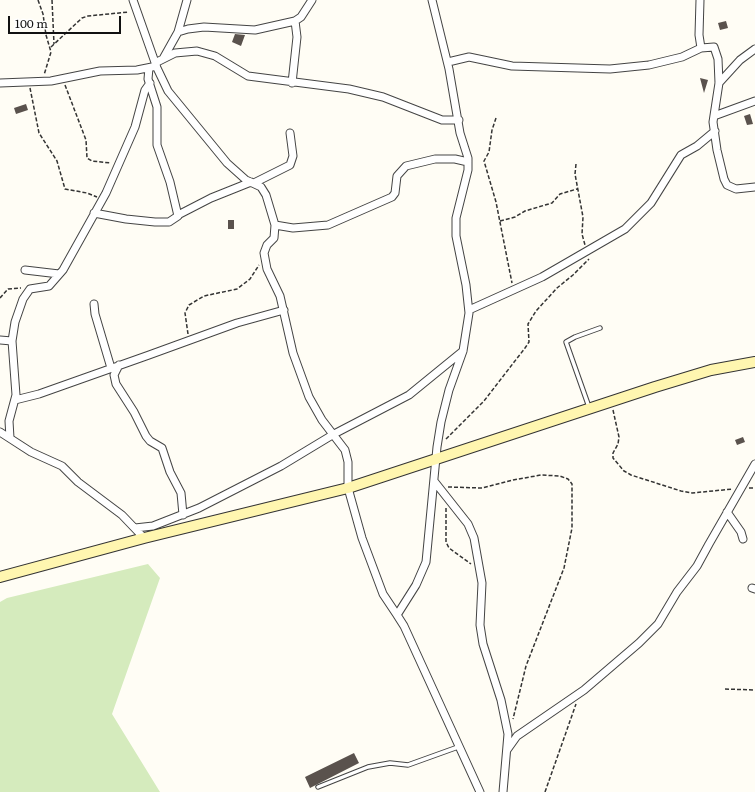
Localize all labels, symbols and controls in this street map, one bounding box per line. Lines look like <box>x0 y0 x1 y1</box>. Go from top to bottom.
scale bar <box>10 8 123 34</box>
text: 100 m <box>15 14 48 32</box>

